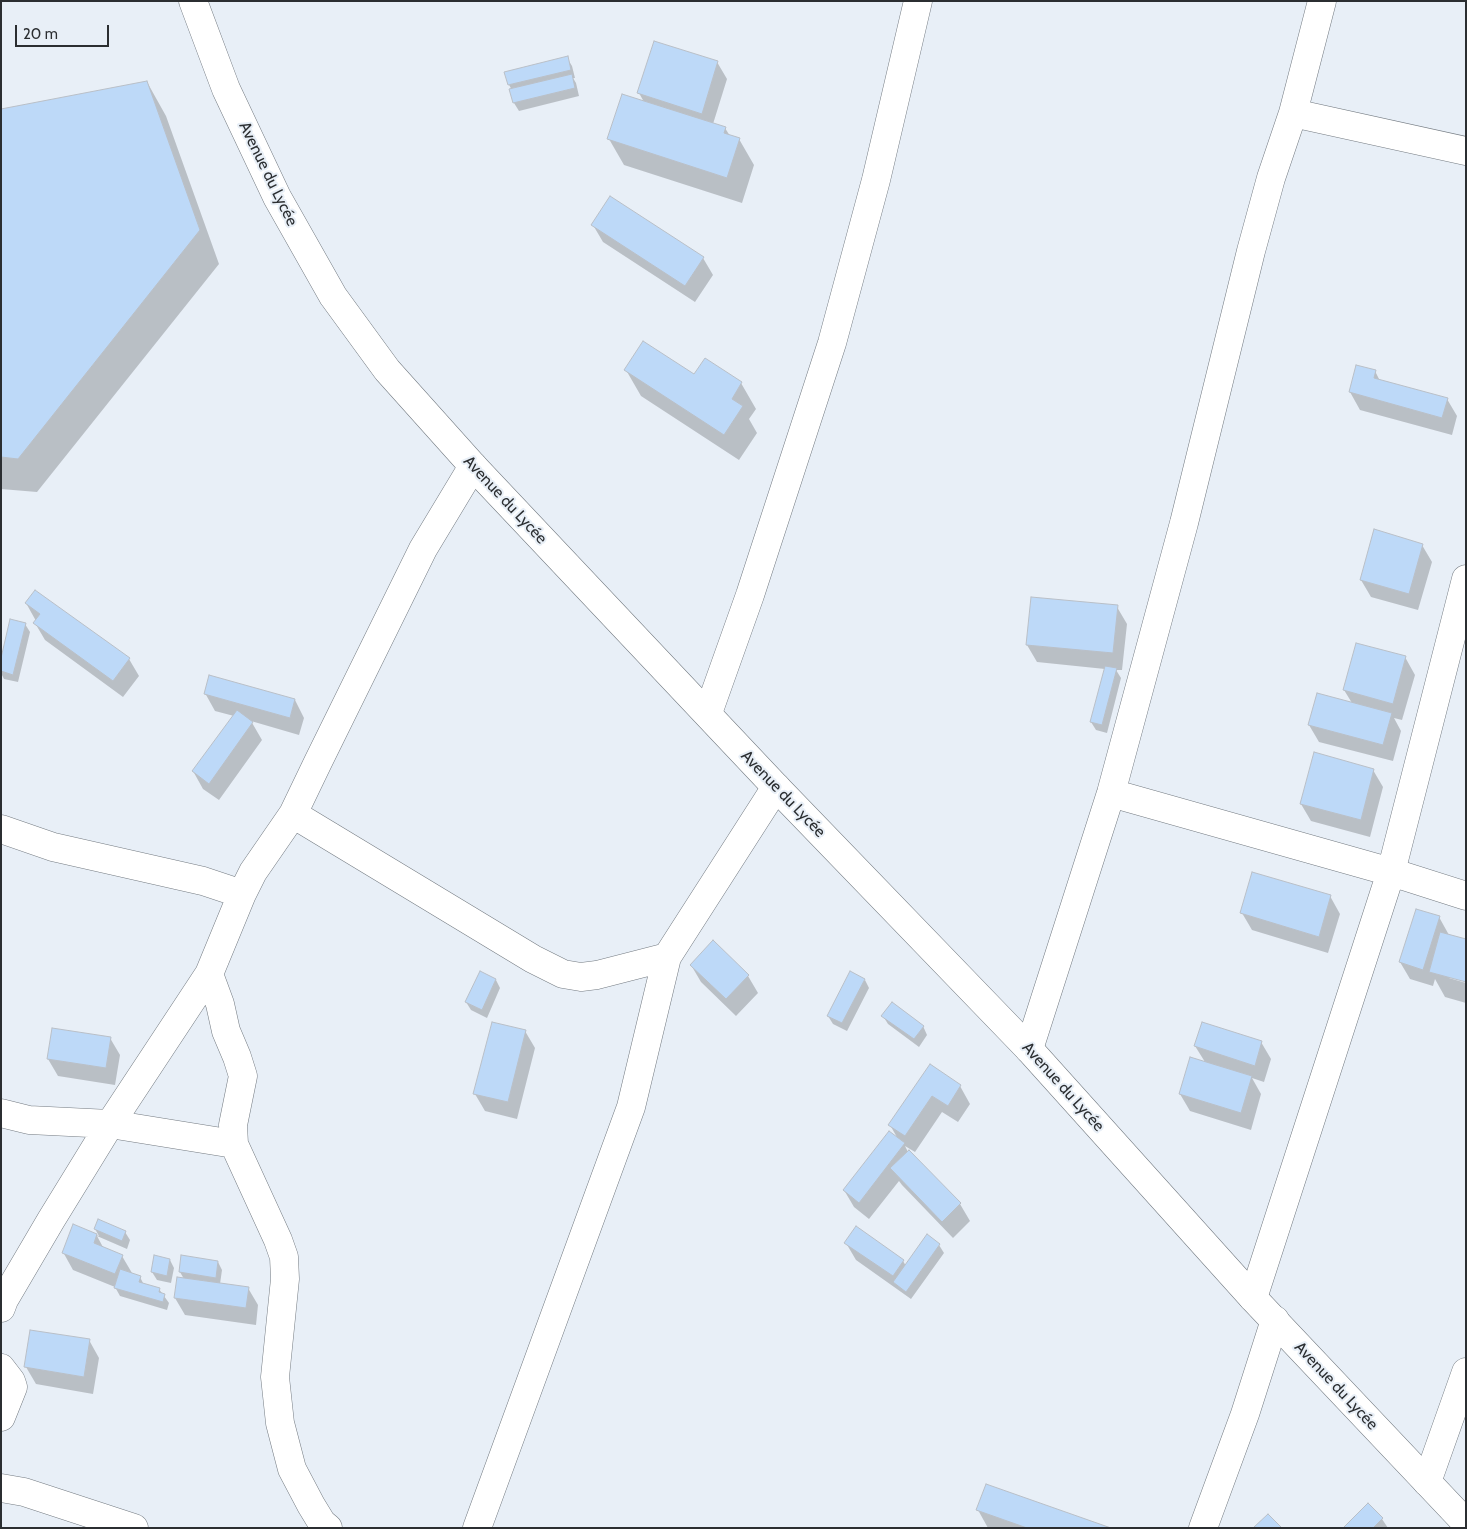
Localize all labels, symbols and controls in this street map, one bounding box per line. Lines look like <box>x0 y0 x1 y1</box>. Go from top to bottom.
scale bar <box>18 15 111 47</box>
text: 20 m <box>23 25 58 43</box>
street label: Avenue du Lycée <box>235 119 301 229</box>
street label: Avenue du Lycée <box>459 452 551 548</box>
street label: Avenue du Lycée <box>737 747 829 841</box>
street label: Avenue du Lycée <box>1018 1038 1108 1136</box>
street label: Avenue du Lycée <box>1290 1338 1382 1434</box>

